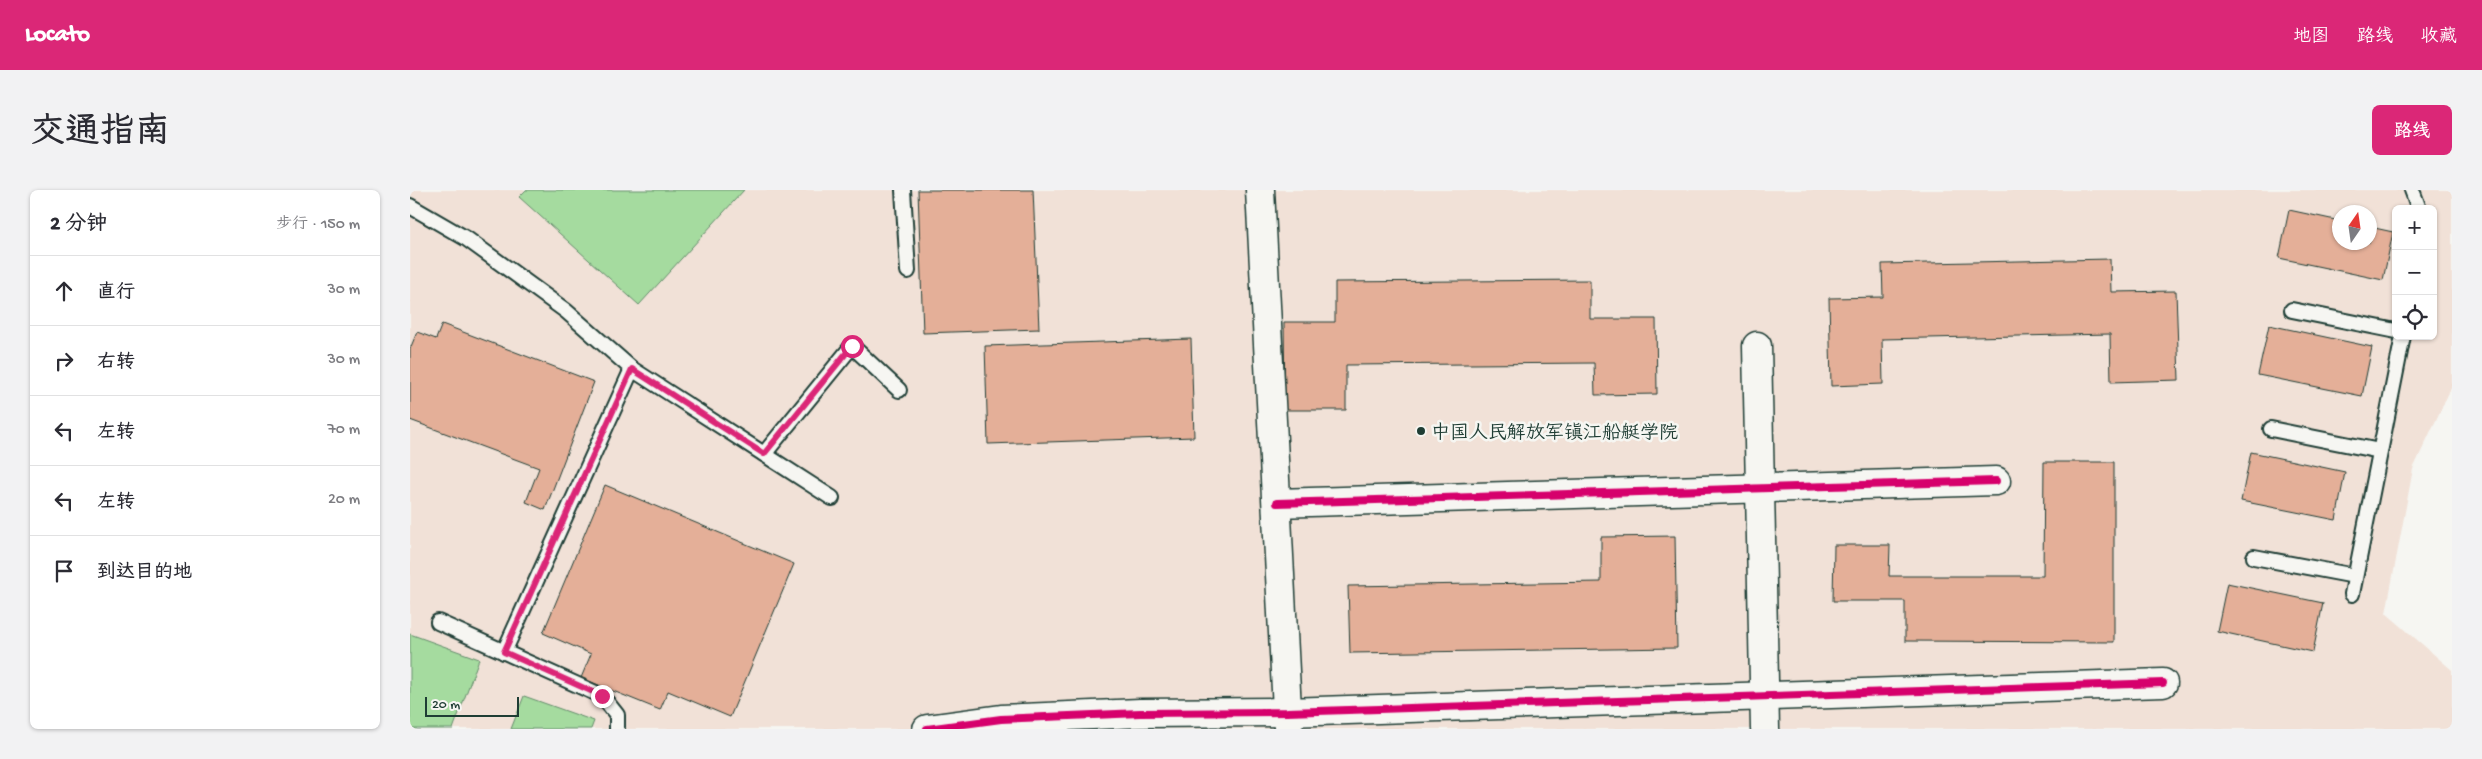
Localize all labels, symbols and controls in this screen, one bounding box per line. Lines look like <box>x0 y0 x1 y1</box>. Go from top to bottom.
text: Locato <box>25 21 90 50</box>
text: 地图 <box>2293 27 2329 48</box>
text: 路线 <box>2357 27 2393 48</box>
text: 收藏 <box>2421 27 2457 48</box>
button: 路线 <box>2372 105 2452 155</box>
text: 交通指南 <box>30 114 170 155</box>
north arrow <box>2332 205 2377 250</box>
map controls <box>2392 205 2437 340</box>
button: + <box>2392 205 2437 250</box>
text: 2 分钟 <box>50 213 107 238</box>
text: 步行 · 150 m <box>276 216 360 235</box>
button: − <box>2392 250 2437 295</box>
icon: ahead <box>50 277 78 305</box>
text: 30 m <box>327 281 360 300</box>
text: 直行 <box>97 282 135 305</box>
button: locate <box>2392 295 2437 340</box>
route start <box>841 335 864 358</box>
icon: right <box>50 347 78 375</box>
text: 30 m <box>327 351 360 370</box>
text: 右转 <box>97 352 135 375</box>
icon: left <box>50 417 78 445</box>
text: 70 m <box>327 421 360 440</box>
text: 左转 <box>97 422 135 445</box>
place label: 中国人民解放军镇江船艇学院 <box>1431 422 1678 446</box>
marker: 中国人民解放军镇江船艇学院 <box>1415 425 1427 437</box>
icon: left <box>50 487 78 515</box>
text: 20 m <box>328 491 360 510</box>
text: 左转 <box>97 492 135 515</box>
icon: arrive <box>50 557 78 585</box>
text: 到达目的地 <box>97 562 192 585</box>
route end <box>591 685 614 708</box>
scale bar <box>425 694 519 717</box>
text: 20 m <box>432 697 460 714</box>

